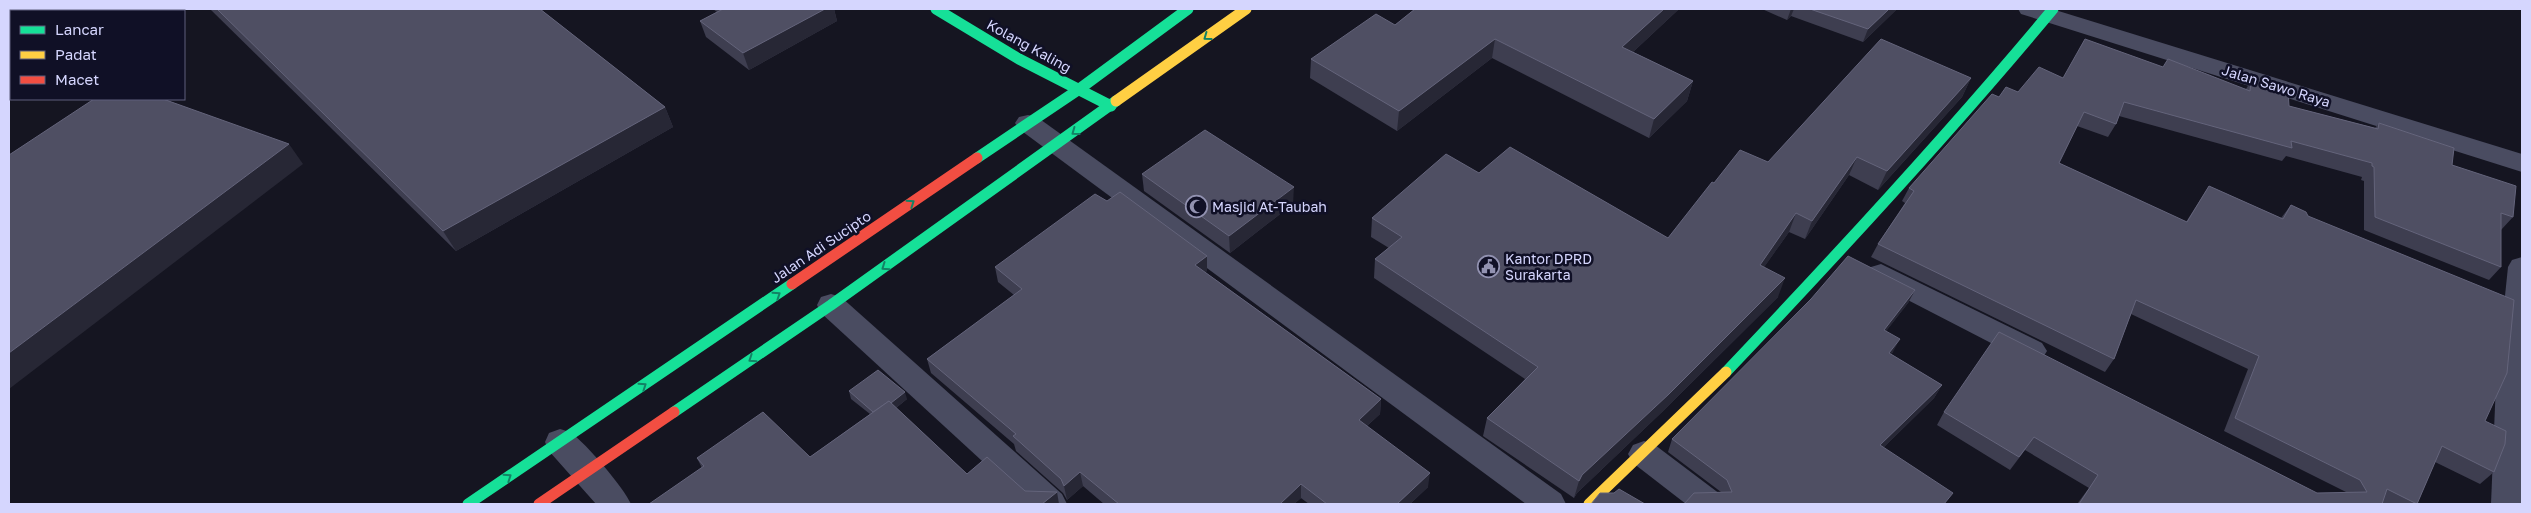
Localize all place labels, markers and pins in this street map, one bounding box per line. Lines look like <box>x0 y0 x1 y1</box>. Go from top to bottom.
mosque icon: Masjid At-Taubah <box>1184 195 1208 219</box>
place label: Masjid At-Taubah <box>1212 198 1327 215</box>
place label: Kantor DPRD Surakarta <box>1505 250 1592 283</box>
public building icon: Kantor DPRD Surakarta <box>1477 255 1501 279</box>

